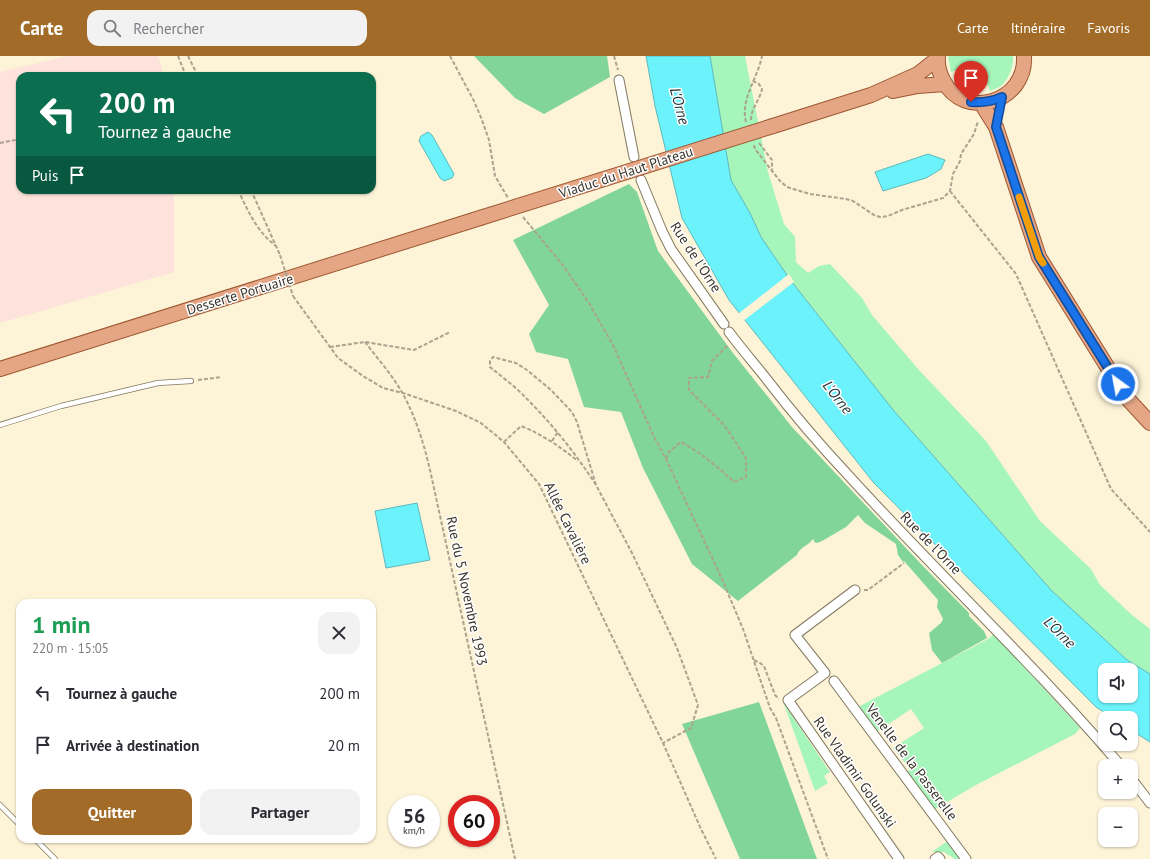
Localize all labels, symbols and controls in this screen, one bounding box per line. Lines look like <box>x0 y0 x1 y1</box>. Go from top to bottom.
search box <box>87 10 367 46</box>
text: Carte <box>20 16 63 40</box>
icon: search <box>101 17 123 39</box>
text: Rechercher <box>133 19 204 38</box>
text: Carte <box>957 19 989 37</box>
text: Itinéraire <box>1011 19 1065 37</box>
text: Favoris <box>1087 19 1130 37</box>
pin <box>954 61 988 102</box>
icon: arrive <box>960 67 982 89</box>
text: 200 m <box>98 84 175 121</box>
water label: L'Orne <box>666 85 694 127</box>
icon: left <box>32 88 84 140</box>
text: Tournez à gauche <box>98 120 231 143</box>
street label: Viaduc du Haut Plateau <box>556 142 695 202</box>
icon: arrive <box>66 164 88 186</box>
text: Puis <box>32 166 58 185</box>
street label: Rue de l'Orne <box>666 218 726 296</box>
street label: Desserte Portuaire <box>184 269 296 319</box>
position arrow <box>1097 363 1139 405</box>
water label: L'Orne <box>819 376 857 418</box>
street label: Allée Cavalière <box>540 479 596 567</box>
street label: Rue de l'Orne <box>897 508 965 578</box>
street label: Rue du 5 Novembre 1993 <box>442 515 492 667</box>
text: 1 min <box>32 609 91 640</box>
button: close <box>318 612 360 654</box>
water label: L'Orne <box>1040 612 1080 652</box>
text: 220 m · 15:05 <box>32 640 109 657</box>
map controls <box>1098 663 1138 847</box>
button: sound <box>1098 663 1138 703</box>
icon: left <box>32 682 54 704</box>
text: Tournez à gauche <box>66 684 177 703</box>
text: 200 m <box>319 684 360 703</box>
street label: Venelle de la Passerelle <box>862 699 962 824</box>
button: search <box>1098 711 1138 751</box>
street label: Rue Vladimir Golunski <box>810 713 900 831</box>
icon: arrive <box>32 734 54 756</box>
text: Arrivée à destination <box>66 736 199 755</box>
text: 20 m <box>327 736 360 755</box>
button: + <box>1098 759 1138 799</box>
button: Quitter <box>32 789 192 835</box>
button: Partager <box>200 789 360 835</box>
speed limit sign: 60 <box>448 795 500 847</box>
text: 56 <box>403 803 425 829</box>
button: − <box>1098 807 1138 847</box>
text: km/h <box>403 824 425 837</box>

